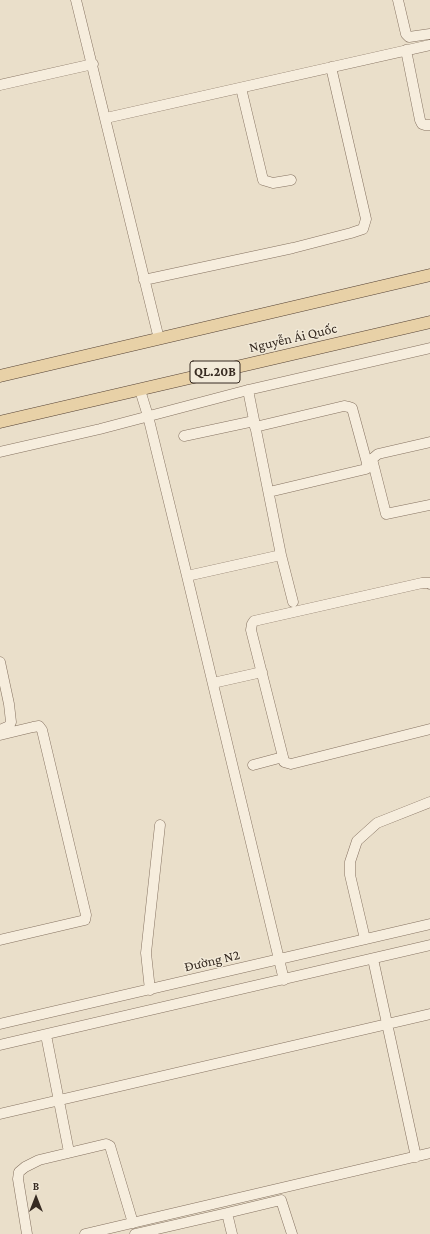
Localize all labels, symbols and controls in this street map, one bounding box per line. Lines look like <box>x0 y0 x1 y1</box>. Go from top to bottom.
street label: Nguyễn Ái Quốc <box>247 320 339 356</box>
road number: QL.20B <box>190 361 240 383</box>
street label: Đường N2 <box>183 946 241 976</box>
north arrow <box>16 1178 56 1218</box>
text: B <box>33 1180 39 1192</box>

